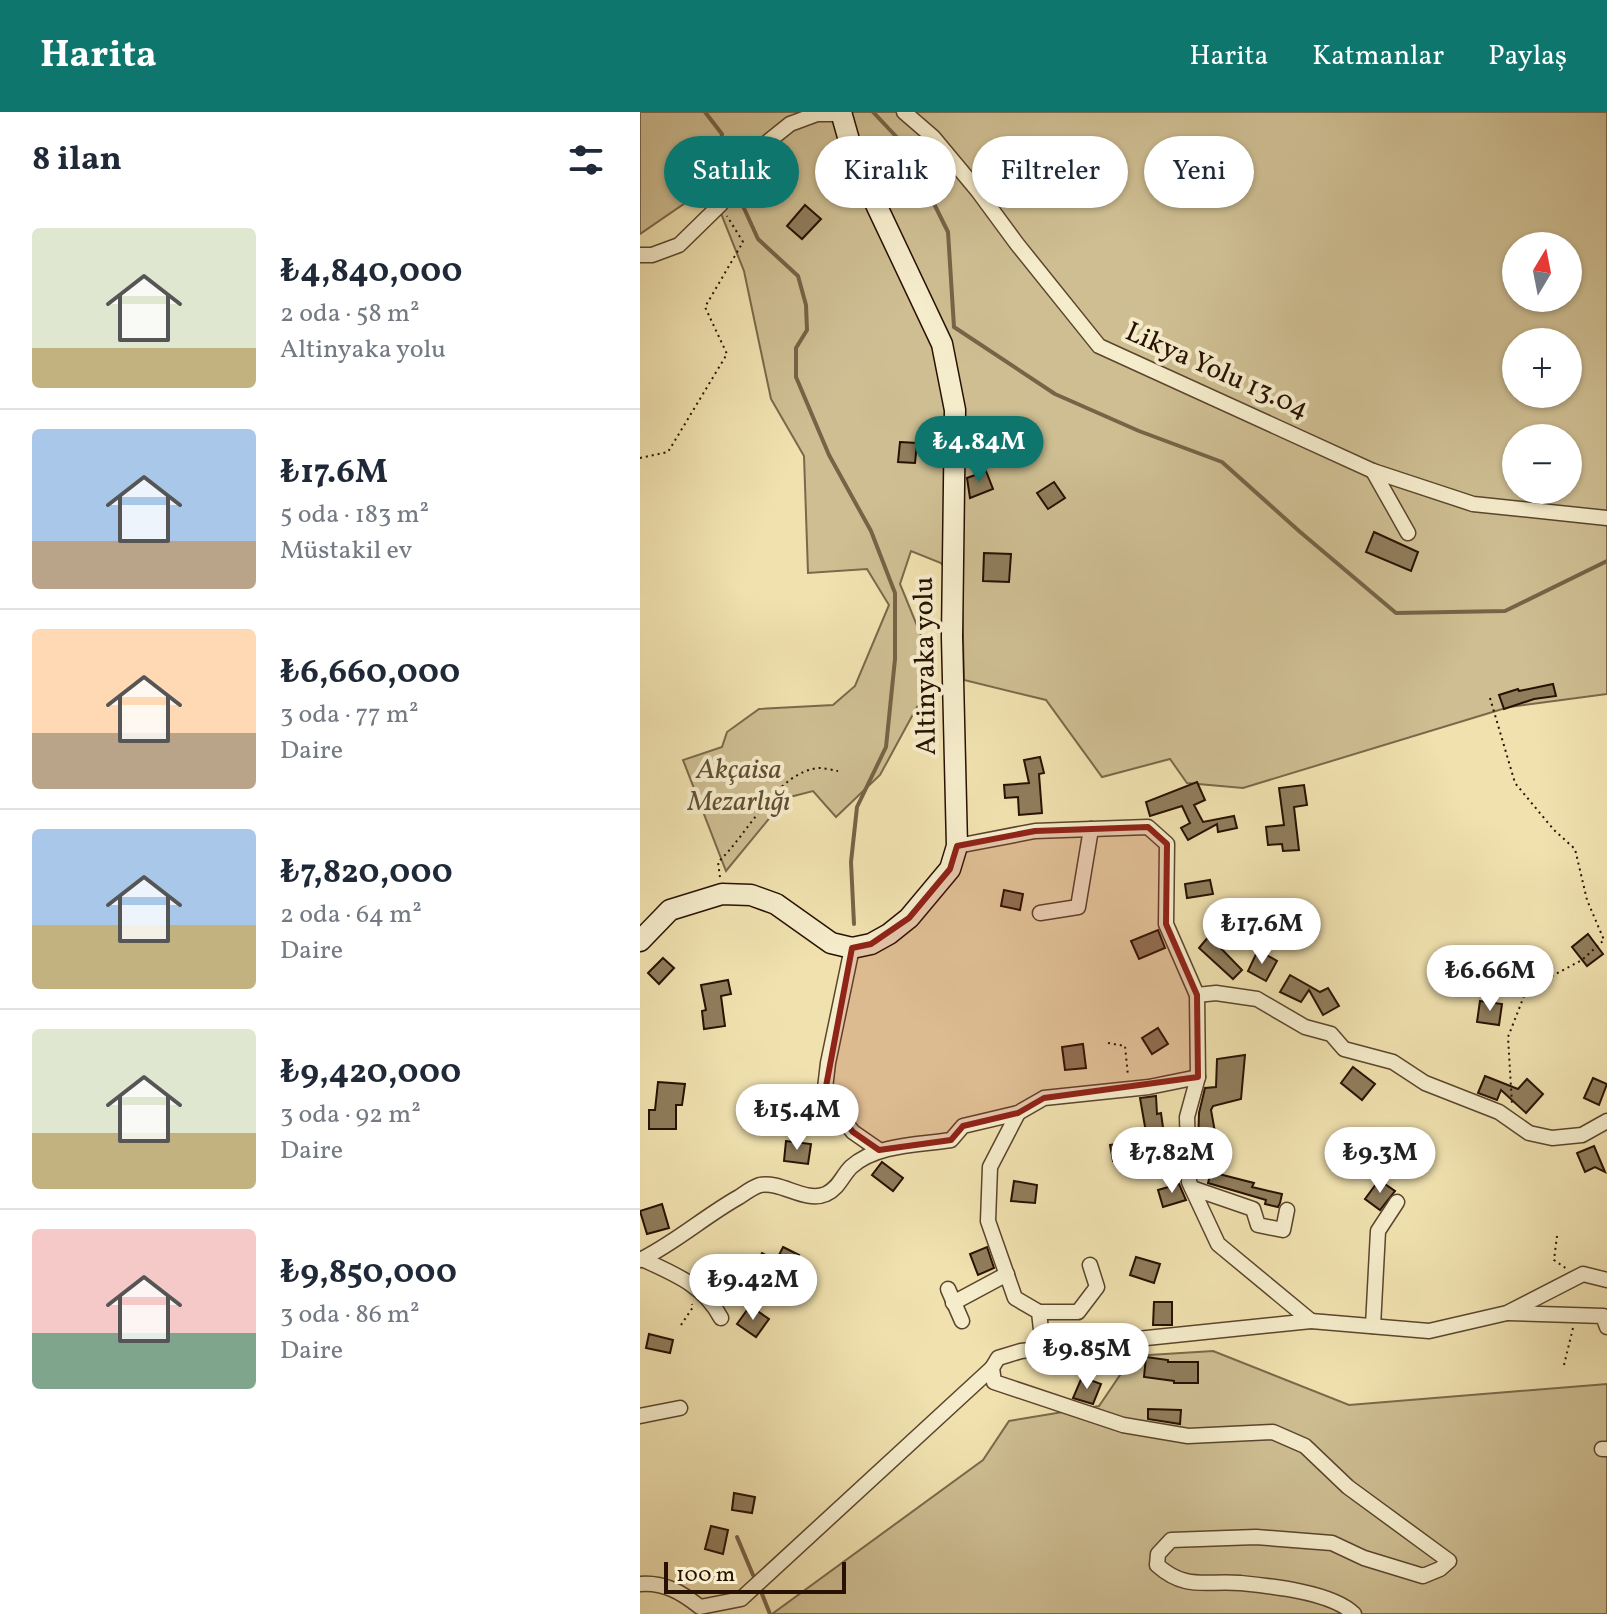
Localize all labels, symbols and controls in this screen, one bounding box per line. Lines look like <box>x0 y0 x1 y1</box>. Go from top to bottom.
text: Harita <box>40 30 157 83</box>
text: Harita <box>1189 37 1268 76</box>
text: Katmanlar <box>1312 37 1444 76</box>
text: Paylaş <box>1488 37 1567 76</box>
chip: Satılık <box>664 136 799 208</box>
chip: Kiralık <box>815 136 956 208</box>
chip: Filtreler <box>972 136 1128 208</box>
chip: Yeni <box>1144 136 1254 208</box>
text: 8 ilan <box>32 137 122 184</box>
icon: filters <box>564 138 608 182</box>
north arrow <box>1502 232 1582 312</box>
map controls <box>1502 232 1582 504</box>
text: ₺4,840,000 <box>280 249 462 296</box>
icon: home <box>96 260 192 356</box>
text: 2 oda · 58 m² <box>280 296 420 332</box>
street label: Likya Yolu 13.04 <box>1119 313 1315 429</box>
button: + <box>1502 328 1582 408</box>
text: Altinyaka yolu <box>280 332 446 368</box>
pin: ₺4.84M <box>914 416 1044 484</box>
text: ₺4.84M <box>933 424 1025 460</box>
button: − <box>1502 424 1582 504</box>
text: ₺17.6M <box>280 450 388 497</box>
icon: home <box>96 461 192 557</box>
text: 5 oda · 183 m² <box>280 497 429 533</box>
text: Müstakil ev <box>280 533 412 569</box>
street label: Altinyaka yolu <box>905 576 947 756</box>
text: ₺6,660,000 <box>280 650 460 697</box>
icon: home <box>96 661 192 757</box>
text: 3 oda · 77 m² <box>280 697 419 733</box>
text: Daire <box>280 733 343 769</box>
park label: Akçaisa Mezarlığı <box>687 751 790 822</box>
text: ₺7,820,000 <box>280 850 453 897</box>
icon: home <box>96 861 192 957</box>
text: 2 oda · 64 m² <box>280 897 422 933</box>
pin: ₺17.6M <box>1197 898 1327 966</box>
text: ₺17.6M <box>1221 906 1303 942</box>
text: Daire <box>280 933 343 969</box>
pin: ₺6.66M <box>1425 945 1555 1013</box>
text: ₺6.66M <box>1445 953 1535 989</box>
text: ₺9,420,000 <box>280 1050 461 1097</box>
icon: home <box>96 1061 192 1157</box>
pin: ₺15.4M <box>732 1084 862 1152</box>
text: ₺15.4M <box>754 1092 840 1128</box>
text: 3 oda · 92 m² <box>280 1097 421 1133</box>
pin: ₺7.82M <box>1107 1127 1237 1195</box>
pin: ₺9.3M <box>1324 1127 1436 1195</box>
text: Daire <box>280 1133 343 1169</box>
text: ₺7.82M <box>1129 1135 1215 1171</box>
text: ₺9.3M <box>1342 1135 1418 1171</box>
text: ₺9,850,000 <box>280 1250 457 1297</box>
pin: ₺9.42M <box>688 1254 818 1322</box>
icon: home <box>96 1261 192 1357</box>
text: ₺9.42M <box>707 1262 799 1298</box>
text: 3 oda · 86 m² <box>280 1297 420 1333</box>
pin: ₺9.85M <box>1022 1323 1152 1391</box>
text: ₺9.85M <box>1043 1331 1131 1367</box>
text: Daire <box>280 1333 343 1369</box>
scale bar <box>664 1558 846 1594</box>
text: 100 m <box>676 1560 735 1591</box>

